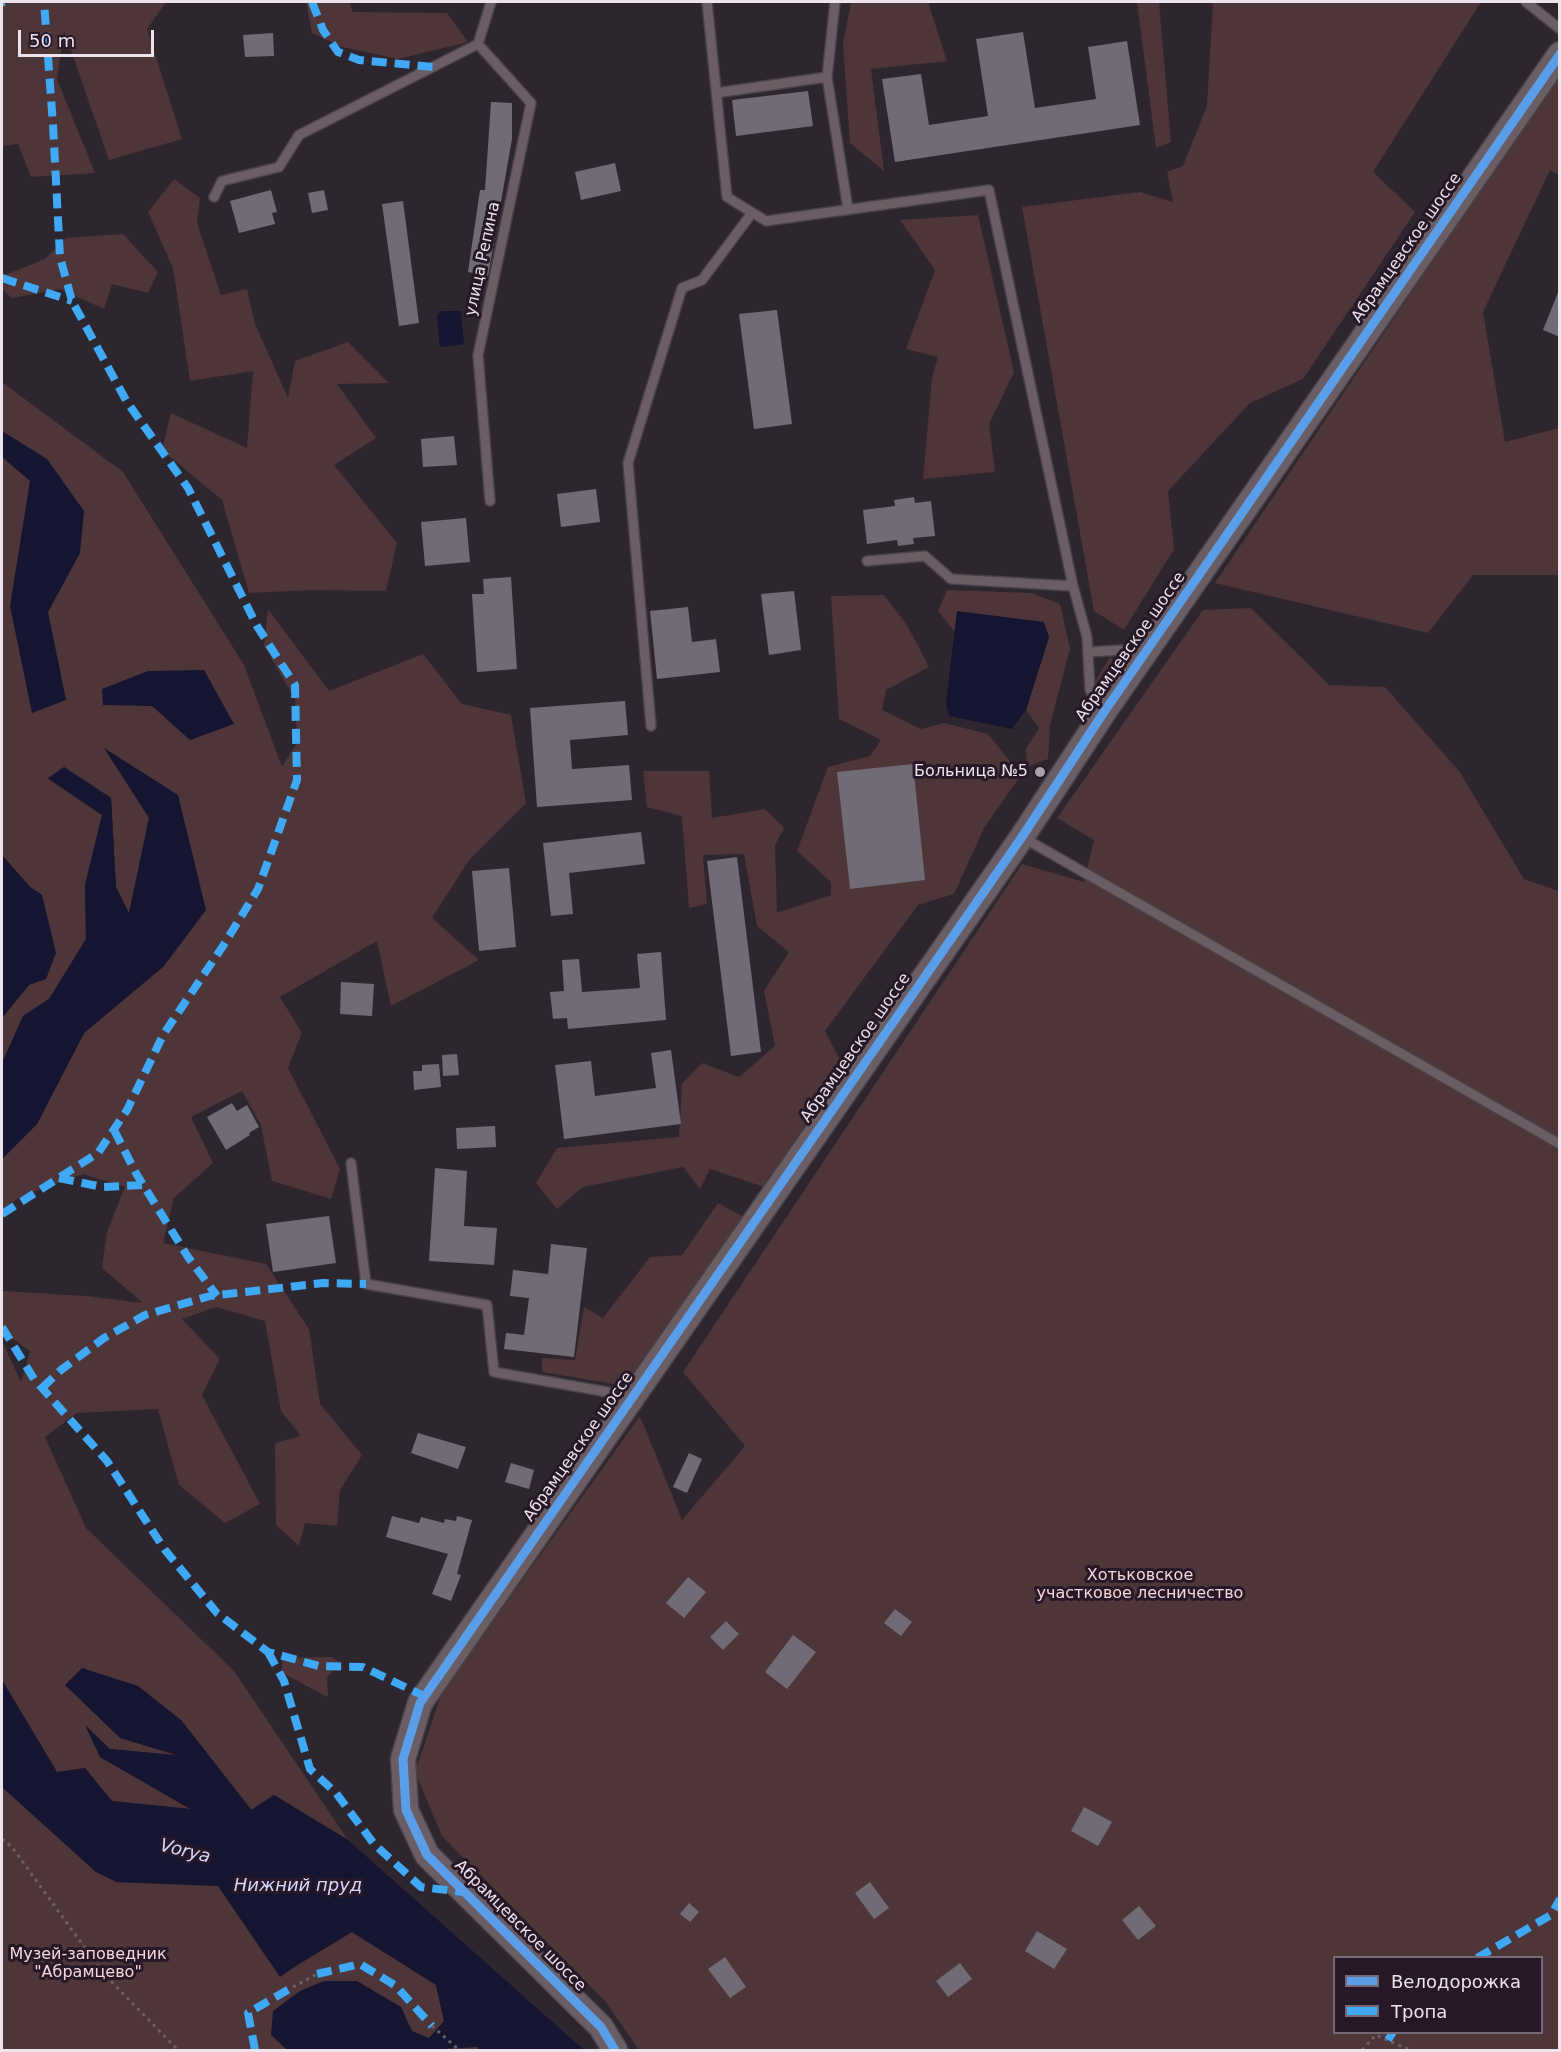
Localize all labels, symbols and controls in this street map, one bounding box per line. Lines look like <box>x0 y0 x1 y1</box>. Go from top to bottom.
scale bar <box>21 18 158 56</box>
text: 50 m <box>29 30 75 51</box>
street label: Абрамцевское шоссе <box>1348 170 1466 326</box>
street label: улица Репина <box>461 200 505 318</box>
street label: Абрамцевское шоссе <box>1072 569 1190 725</box>
place label: Больница №5 <box>914 762 1028 782</box>
marker: Больница №5 <box>1033 765 1047 779</box>
street label: Абрамцевское шоссе <box>797 970 915 1126</box>
street label: Абрамцевское шоссе <box>520 1369 638 1525</box>
park label: Хотьковское участковое лесничество <box>1037 1566 1243 1604</box>
water label: Vorya <box>157 1835 213 1869</box>
street label: Абрамцевское шоссе <box>450 1856 590 1996</box>
water label: Нижний пруд <box>234 1875 362 1897</box>
park label: Музей-заповедник "Абрамцево" <box>9 1945 167 1983</box>
legend <box>1333 1956 1543 2034</box>
text: Велодорожка <box>1391 1971 1521 1992</box>
text: Тропа <box>1391 2001 1447 2022</box>

